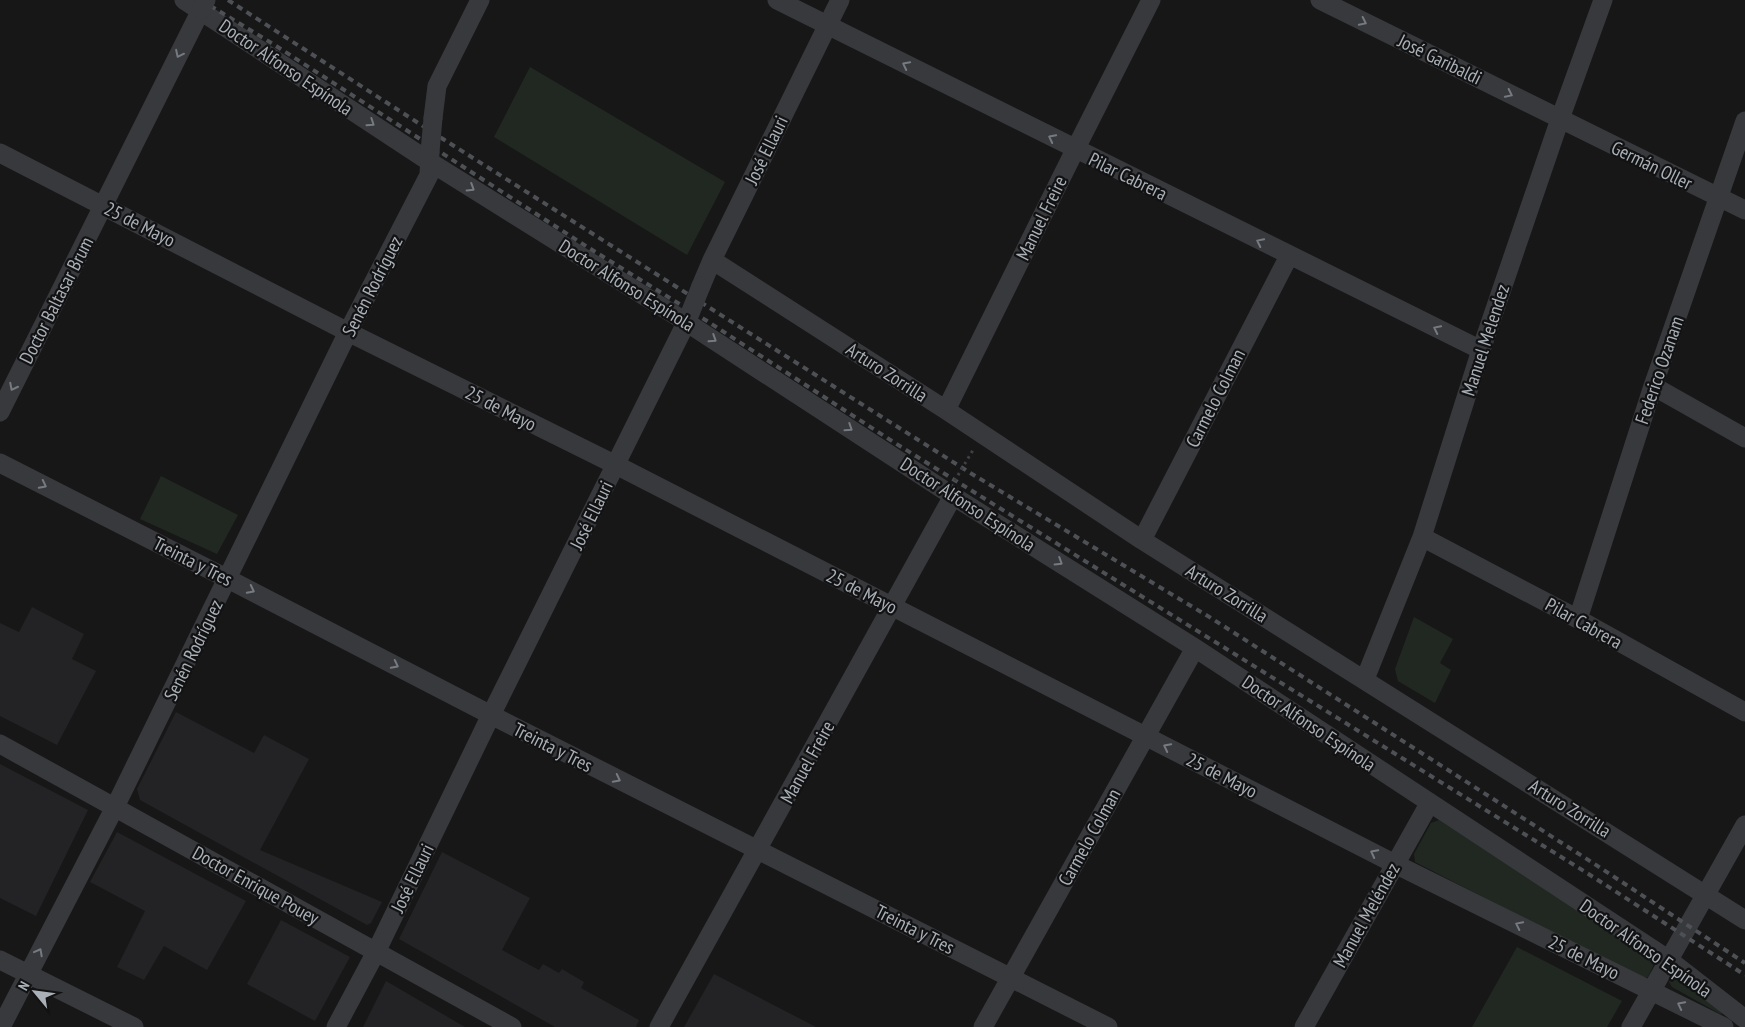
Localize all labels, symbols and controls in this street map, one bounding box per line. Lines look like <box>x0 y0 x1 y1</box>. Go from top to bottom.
street label: Doctor Alfonso Espínola <box>215 13 357 121</box>
one-way arrow <box>1358 15 1367 25</box>
street label: José Garibaldi <box>1393 28 1486 90</box>
one-way arrow <box>175 48 185 57</box>
one-way arrow <box>902 61 911 71</box>
one-way arrow <box>1504 88 1513 98</box>
street label: José Ellauri <box>739 112 793 189</box>
one-way arrow <box>365 117 375 126</box>
one-way arrow <box>1048 134 1057 144</box>
street label: Germán Oller <box>1608 135 1697 195</box>
street label: Pilar Cabrera <box>1085 147 1171 205</box>
street label: Manuel Freire <box>1010 172 1072 264</box>
one-way arrow <box>466 181 475 191</box>
street label: 25 de Mayo <box>101 196 179 252</box>
street label: Doctor Baltasar Brum <box>14 232 98 368</box>
street label: Senén Rodríguez <box>336 232 408 340</box>
street label: Doctor Alfonso Espínola <box>555 234 699 336</box>
one-way arrow <box>1256 237 1265 248</box>
street label: Manuel Melendez <box>1456 281 1514 399</box>
street label: Federico Ozanam <box>1629 313 1689 427</box>
one-way arrow <box>1433 325 1442 335</box>
one-way arrow <box>707 333 716 342</box>
street label: Arturo Zorrilla <box>842 337 932 407</box>
street label: Carmelo Colman <box>1180 345 1250 451</box>
street label: 25 de Mayo <box>462 380 540 436</box>
one-way arrow <box>9 382 19 391</box>
one-way arrow <box>843 422 853 431</box>
street label: Doctor Alfonso Espínola <box>896 451 1040 557</box>
street label: José Ellauri <box>564 477 618 554</box>
one-way arrow <box>38 479 47 489</box>
street label: Treinta y Tres <box>149 531 237 591</box>
one-way arrow <box>1054 556 1063 566</box>
street label: Arturo Zorrilla <box>1182 558 1272 628</box>
street label: 25 de Mayo <box>823 563 901 619</box>
one-way arrow <box>245 584 254 594</box>
street label: Pilar Cabrera <box>1541 592 1627 654</box>
street label: Senén Rodríguez <box>158 595 228 705</box>
one-way arrow <box>390 659 399 669</box>
street label: Doctor Alfonso Espínola <box>1238 669 1380 777</box>
street label: Manuel Freire <box>775 716 840 807</box>
street label: Treinta y Tres <box>509 717 597 777</box>
one-way arrow <box>1163 743 1172 753</box>
street label: 25 de Mayo <box>1183 747 1261 803</box>
one-way arrow <box>612 773 621 783</box>
street label: Arturo Zorrilla <box>1525 773 1615 843</box>
street label: Carmelo Colman <box>1053 784 1125 890</box>
street label: Doctor Enrique Pouey <box>189 840 324 930</box>
street label: José Ellauri <box>385 840 439 917</box>
one-way arrow <box>1370 849 1379 859</box>
street label: Manuel Meléndez <box>1327 858 1405 972</box>
street label: Doctor Alfonso Espínola <box>1575 893 1717 1003</box>
street label: Treinta y Tres <box>871 899 959 959</box>
one-way arrow <box>1516 921 1525 931</box>
street label: 25 de Mayo <box>1544 929 1624 985</box>
one-way arrow <box>33 949 43 958</box>
north arrow <box>10 967 60 1017</box>
text: N <box>14 978 33 993</box>
one-way arrow <box>1677 1001 1686 1011</box>

